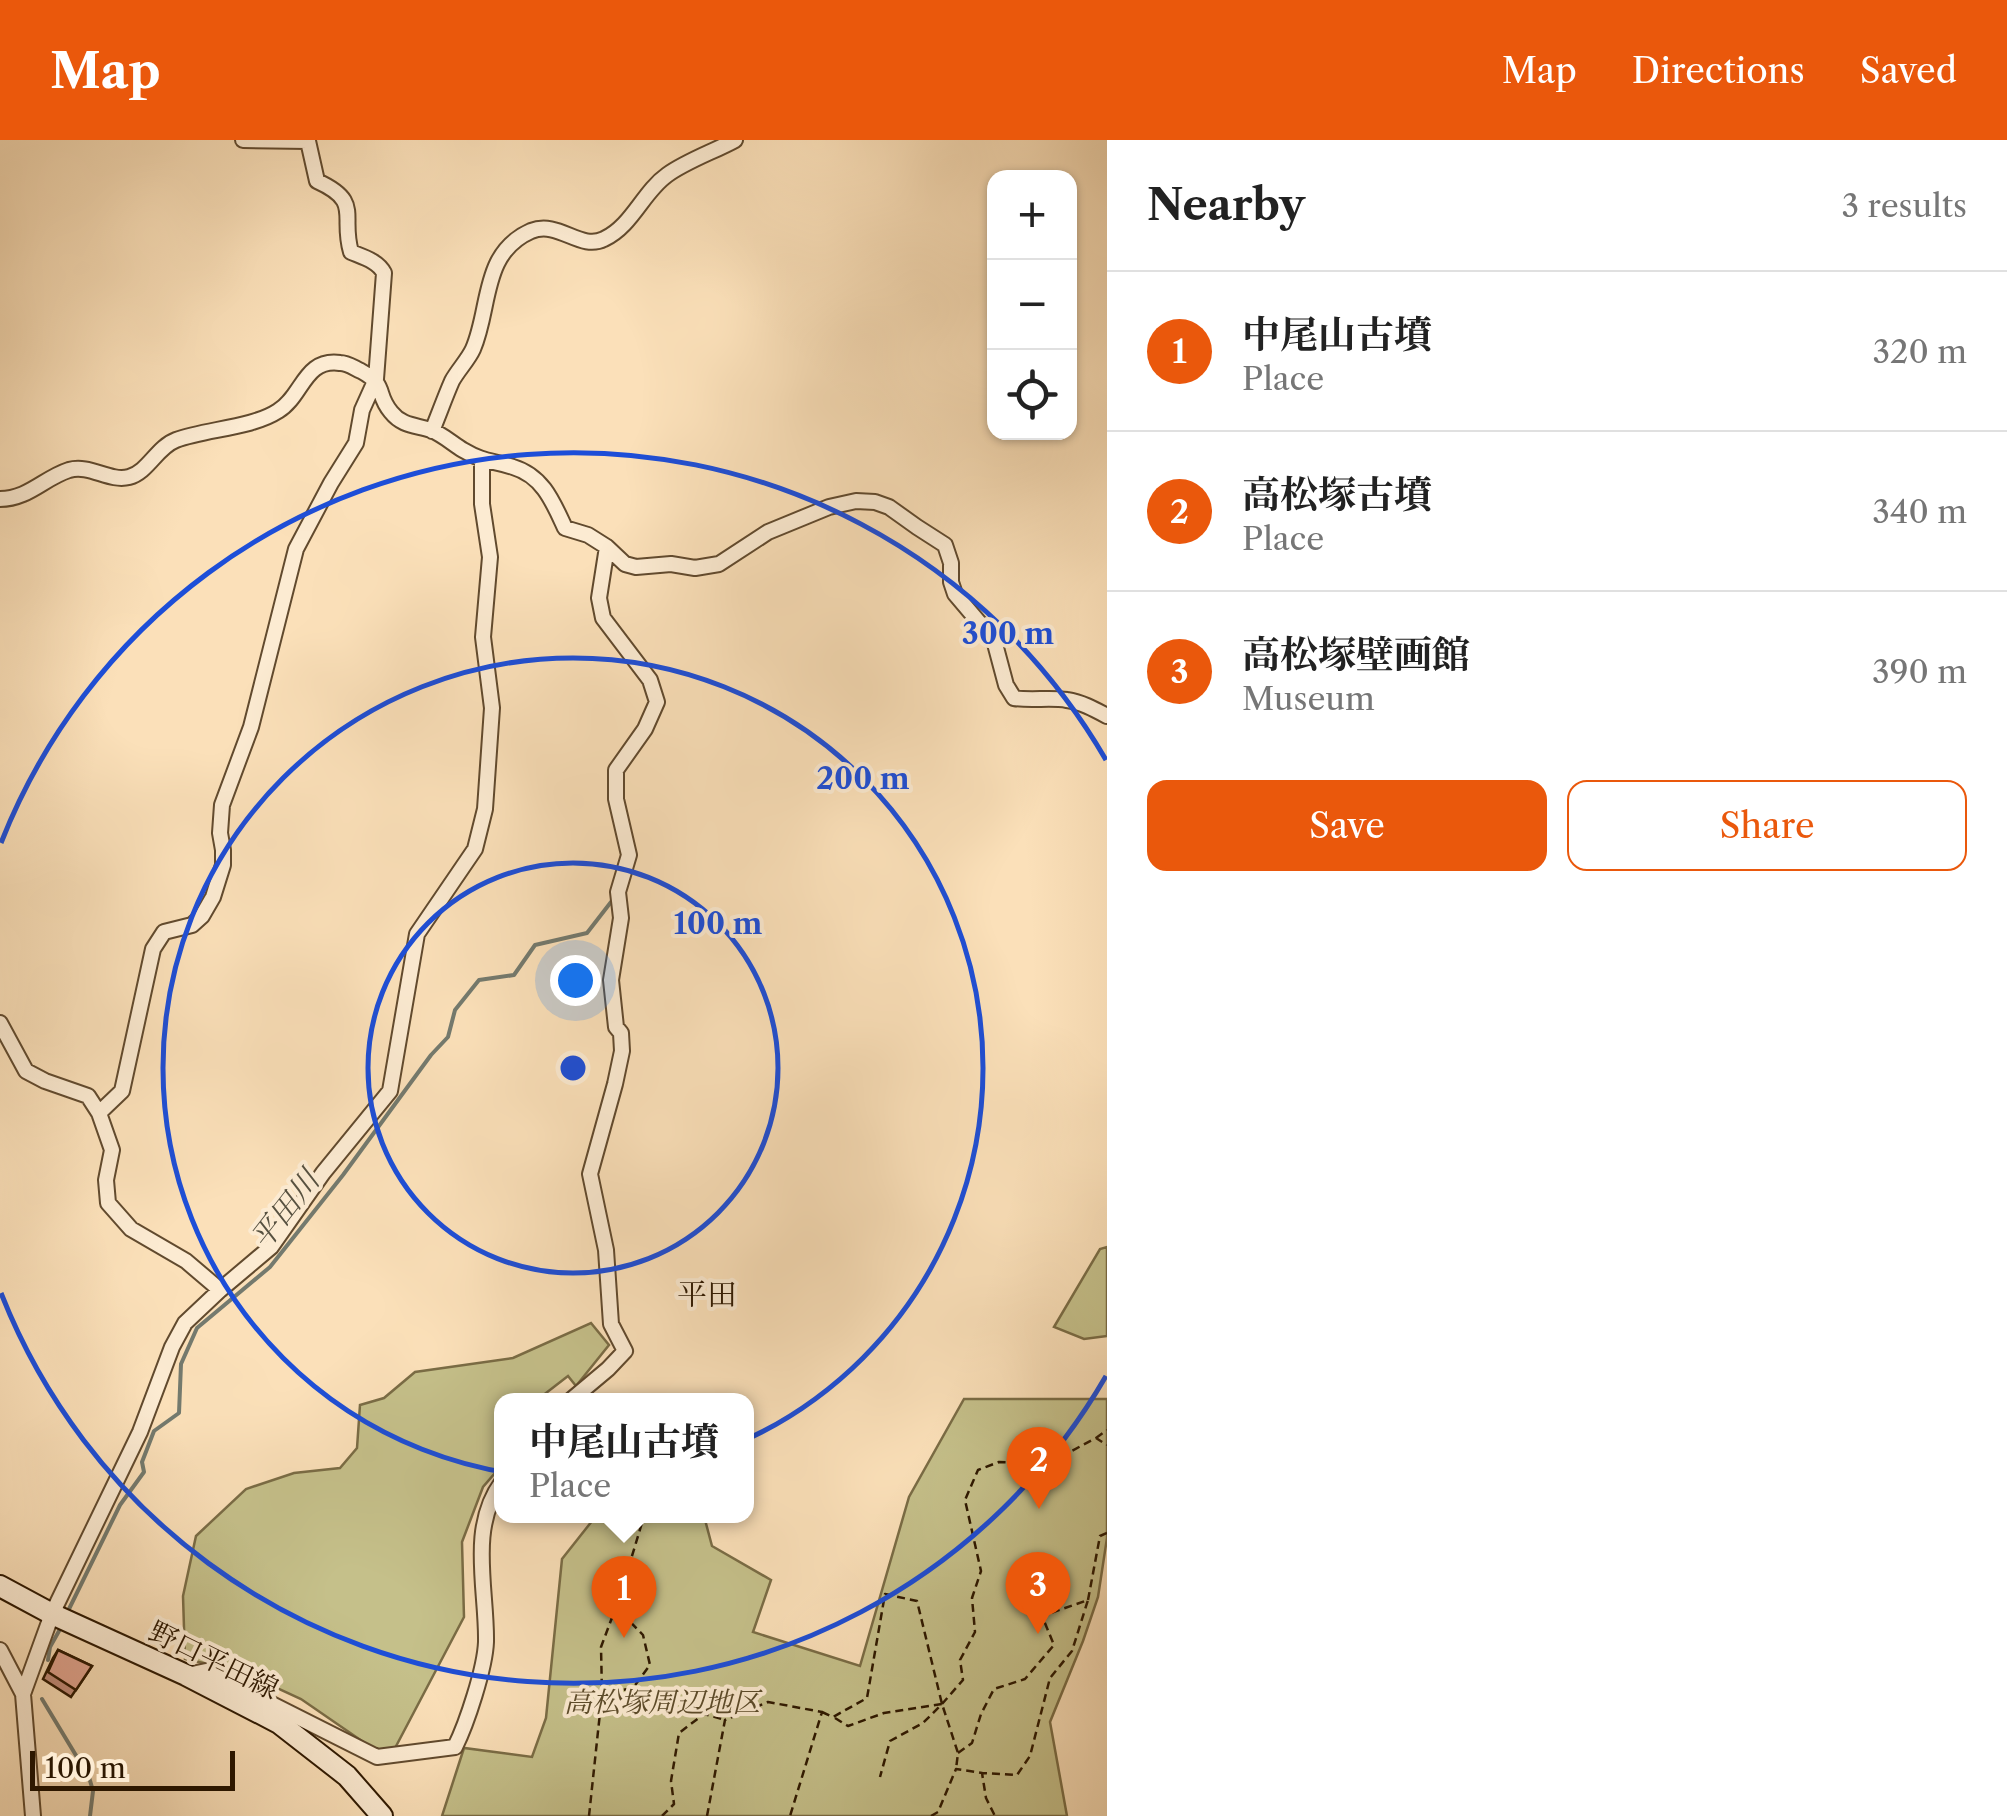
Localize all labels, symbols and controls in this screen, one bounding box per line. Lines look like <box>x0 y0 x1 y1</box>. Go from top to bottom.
text: Map <box>50 41 161 100</box>
text: Map <box>1502 49 1577 92</box>
text: Directions <box>1632 49 1805 92</box>
text: Saved <box>1860 49 1957 92</box>
map controls <box>987 170 1077 440</box>
button: + <box>987 170 1077 260</box>
text: Nearby <box>1147 179 1305 231</box>
text: 3 results <box>1841 186 1967 225</box>
button: − <box>987 260 1077 350</box>
text: 中尾山古墳 <box>1242 311 1432 358</box>
text: 1 <box>1172 332 1187 371</box>
text: 320 m <box>1872 332 1967 371</box>
button: locate <box>987 350 1077 440</box>
text: Place <box>1242 359 1324 398</box>
text: 高松塚古墳 <box>1242 471 1432 518</box>
text: 2 <box>1170 492 1189 531</box>
text: 340 m <box>1872 492 1967 531</box>
text: Place <box>1242 519 1324 558</box>
text: 300 m <box>962 615 1054 652</box>
text: 高松塚壁画館 <box>1242 631 1470 678</box>
text: 3 <box>1170 652 1189 691</box>
text: 390 m <box>1872 652 1967 691</box>
text: Museum <box>1242 679 1375 718</box>
text: 200 m <box>816 760 910 797</box>
button: Save <box>1147 780 1547 871</box>
button: Share <box>1567 780 1967 871</box>
text: 100 m <box>674 905 763 942</box>
your location <box>550 955 601 1006</box>
centre of rings <box>555 1050 591 1086</box>
water label: 平田川 <box>242 1160 329 1257</box>
district label: 平田 <box>677 1276 737 1313</box>
popup <box>494 1393 754 1523</box>
text: 中尾山古墳 <box>529 1418 719 1465</box>
pin: 2 <box>1006 1426 1072 1509</box>
text: Place <box>529 1466 611 1505</box>
pin: 3 <box>1006 1552 1070 1634</box>
pin: 1 <box>592 1556 656 1638</box>
street label: 野口平田線 <box>144 1614 284 1706</box>
park label: 高松塚周辺地区 <box>564 1685 763 1719</box>
scale bar <box>30 1746 235 1790</box>
text: 100 m <box>45 1751 126 1785</box>

